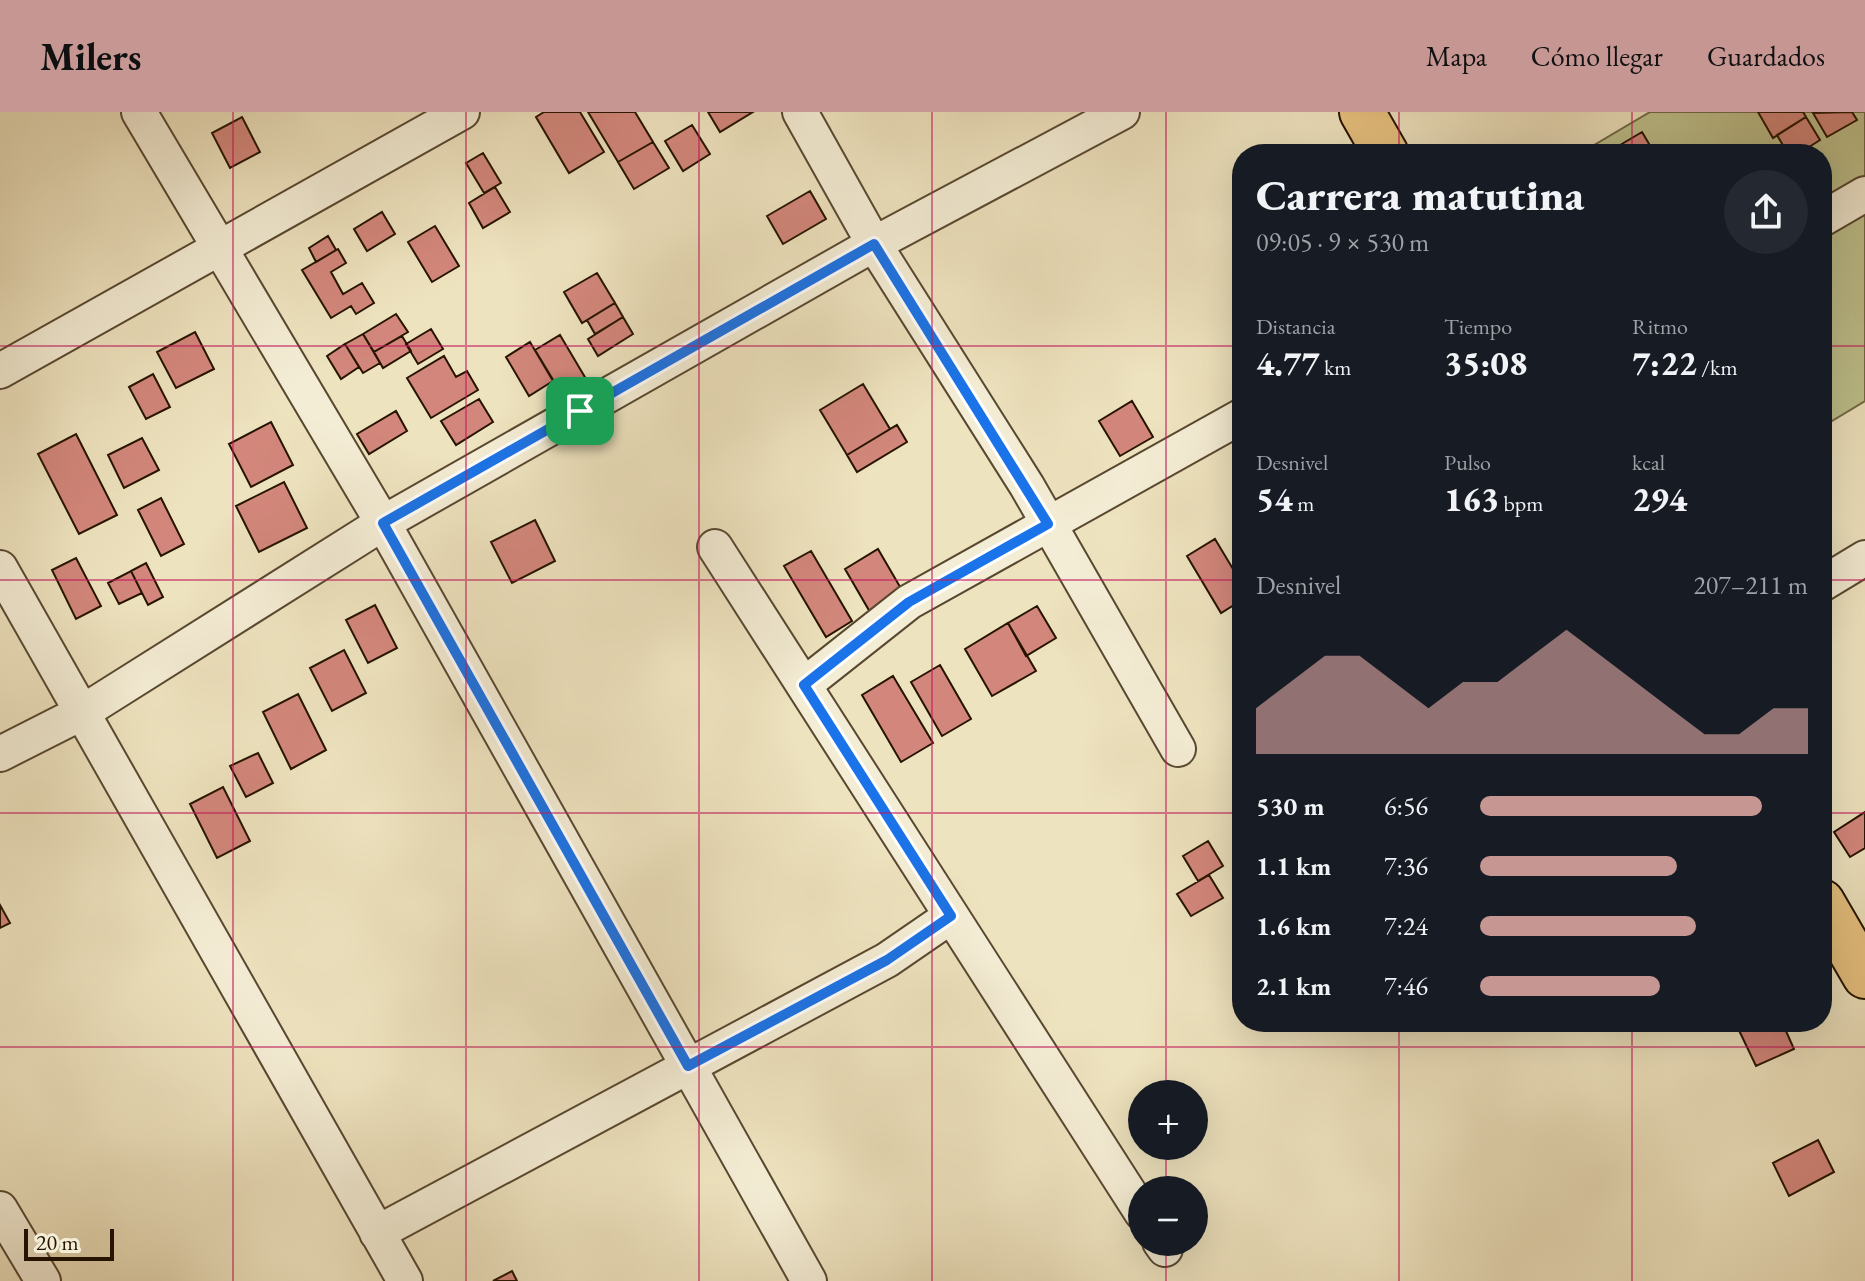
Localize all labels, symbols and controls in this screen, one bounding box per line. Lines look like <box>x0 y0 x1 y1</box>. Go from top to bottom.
text: Milers <box>40 32 142 81</box>
text: Mapa <box>1426 38 1487 74</box>
text: Cómo llegar <box>1531 38 1663 74</box>
text: Guardados <box>1707 38 1825 74</box>
text: Carrera matutina <box>1256 166 1584 223</box>
button: share <box>1724 170 1808 254</box>
text: 09:05 · 9 × 530 m <box>1256 225 1429 259</box>
text: Distancia <box>1256 312 1336 341</box>
text: Tiempo <box>1444 312 1512 341</box>
text: Ritmo <box>1632 312 1688 341</box>
text: 4.77 <box>1256 341 1320 385</box>
text: 35:08 <box>1444 341 1527 385</box>
text: 7:22 <box>1632 341 1697 385</box>
text: km <box>1320 353 1351 382</box>
text: /km <box>1697 353 1738 382</box>
pin <box>546 377 614 445</box>
icon: arrive <box>558 389 602 433</box>
text: Desnivel <box>1256 448 1328 477</box>
text: Pulso <box>1444 448 1491 477</box>
text: kcal <box>1632 448 1665 477</box>
text: 54 <box>1256 477 1293 521</box>
text: 163 <box>1444 477 1499 521</box>
text: 294 <box>1632 477 1687 521</box>
text: m <box>1293 489 1314 518</box>
text: bpm <box>1499 489 1543 518</box>
text: Desnivel <box>1256 568 1341 602</box>
text: 207–211 m <box>1693 568 1808 602</box>
text: 530 m <box>1256 789 1324 823</box>
text: 6:56 <box>1384 789 1428 823</box>
text: 1.1 km <box>1256 849 1331 883</box>
text: 7:36 <box>1384 849 1428 883</box>
text: 1.6 km <box>1256 909 1331 943</box>
text: 7:24 <box>1384 909 1428 943</box>
text: 2.1 km <box>1256 969 1331 1003</box>
text: 7:46 <box>1384 969 1428 1003</box>
map controls <box>1128 1080 1208 1256</box>
button: + <box>1128 1080 1208 1160</box>
button: − <box>1128 1176 1208 1256</box>
scale bar <box>24 1225 114 1261</box>
text: 20 m <box>36 1228 79 1257</box>

